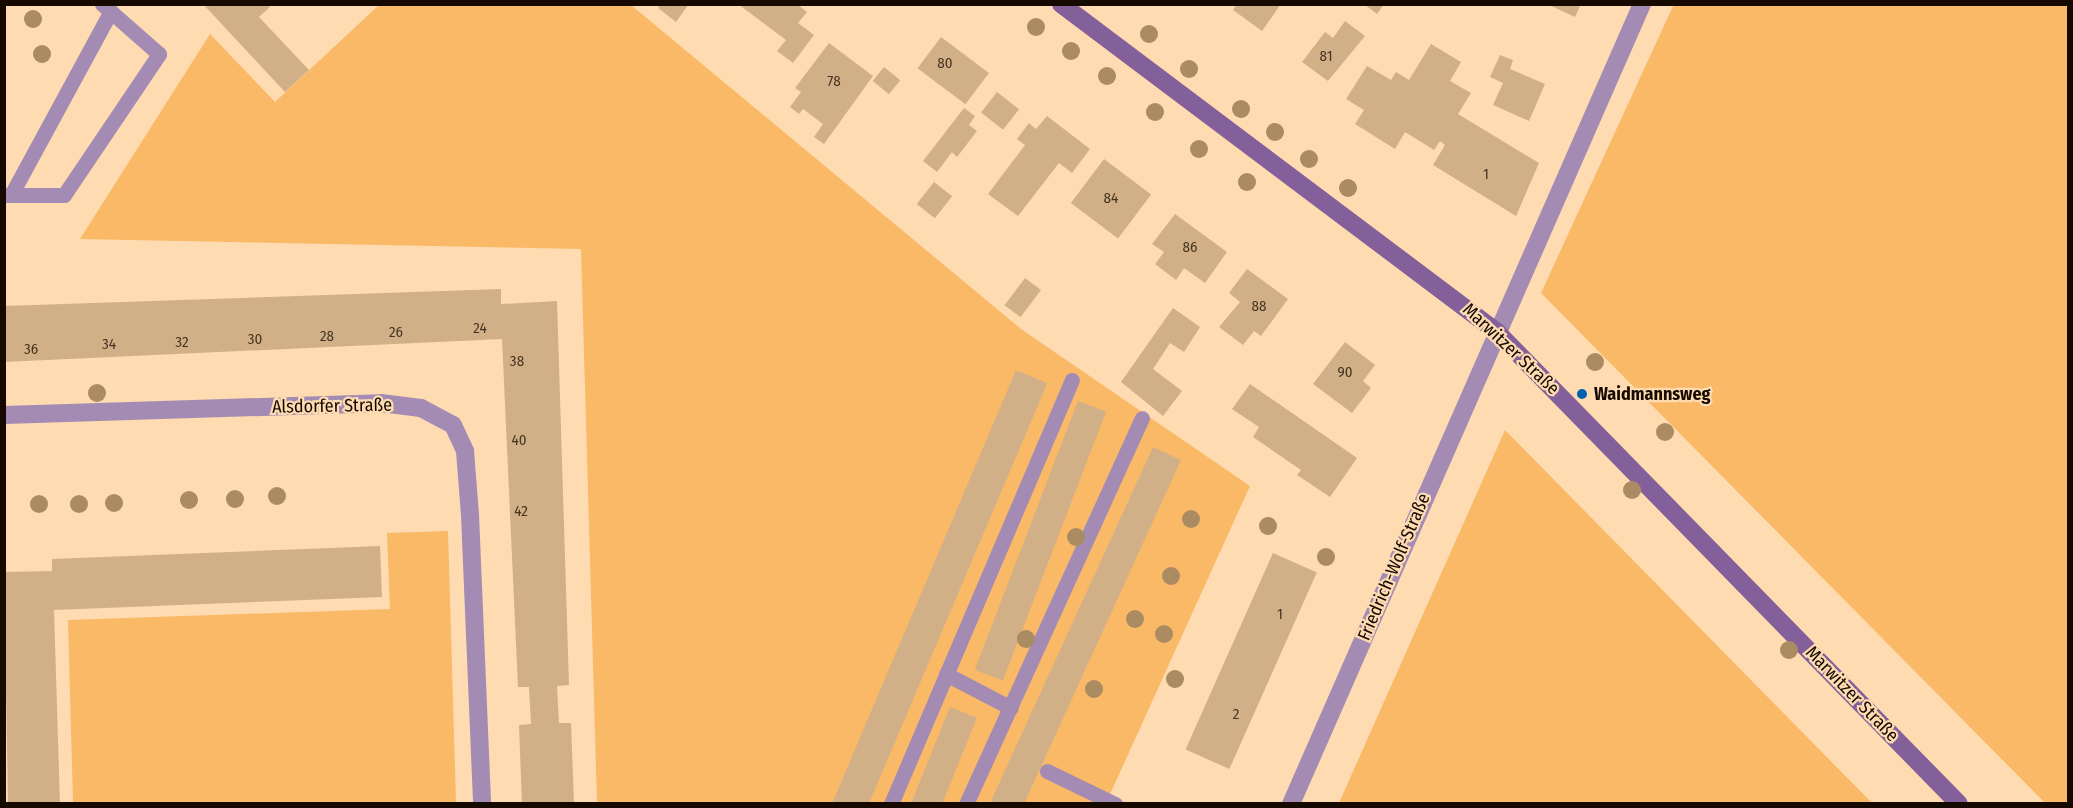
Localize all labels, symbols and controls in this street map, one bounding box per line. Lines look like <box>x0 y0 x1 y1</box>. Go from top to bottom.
house number: 81 <box>1320 48 1332 66</box>
house number: 80 <box>937 55 953 73</box>
house number: 78 <box>827 73 841 91</box>
house number: 1 <box>1483 166 1489 184</box>
house number: 84 <box>1104 190 1118 208</box>
house number: 86 <box>1183 239 1197 257</box>
house number: 88 <box>1252 298 1266 316</box>
street label: Marwitzer Straße <box>1458 299 1564 399</box>
house number: 24 <box>473 320 487 338</box>
house number: 26 <box>389 324 403 342</box>
house number: 28 <box>320 328 334 346</box>
house number: 30 <box>248 331 262 349</box>
house number: 32 <box>175 334 189 352</box>
house number: 34 <box>102 336 116 354</box>
house number: 36 <box>24 341 38 359</box>
house number: 38 <box>510 353 524 371</box>
house number: 90 <box>1337 364 1353 382</box>
place label: Waidmannsweg <box>1594 383 1710 405</box>
marker: Waidmannsweg <box>1575 387 1589 401</box>
street label: Alsdorfer Straße <box>272 394 392 418</box>
house number: 40 <box>511 432 527 450</box>
street label: Friedrich-Wolf-Straße <box>1353 490 1435 644</box>
house number: 42 <box>514 503 528 521</box>
house number: 1 <box>1277 606 1283 624</box>
street label: Marwitzer Straße <box>1801 642 1903 746</box>
house number: 2 <box>1233 706 1239 724</box>

